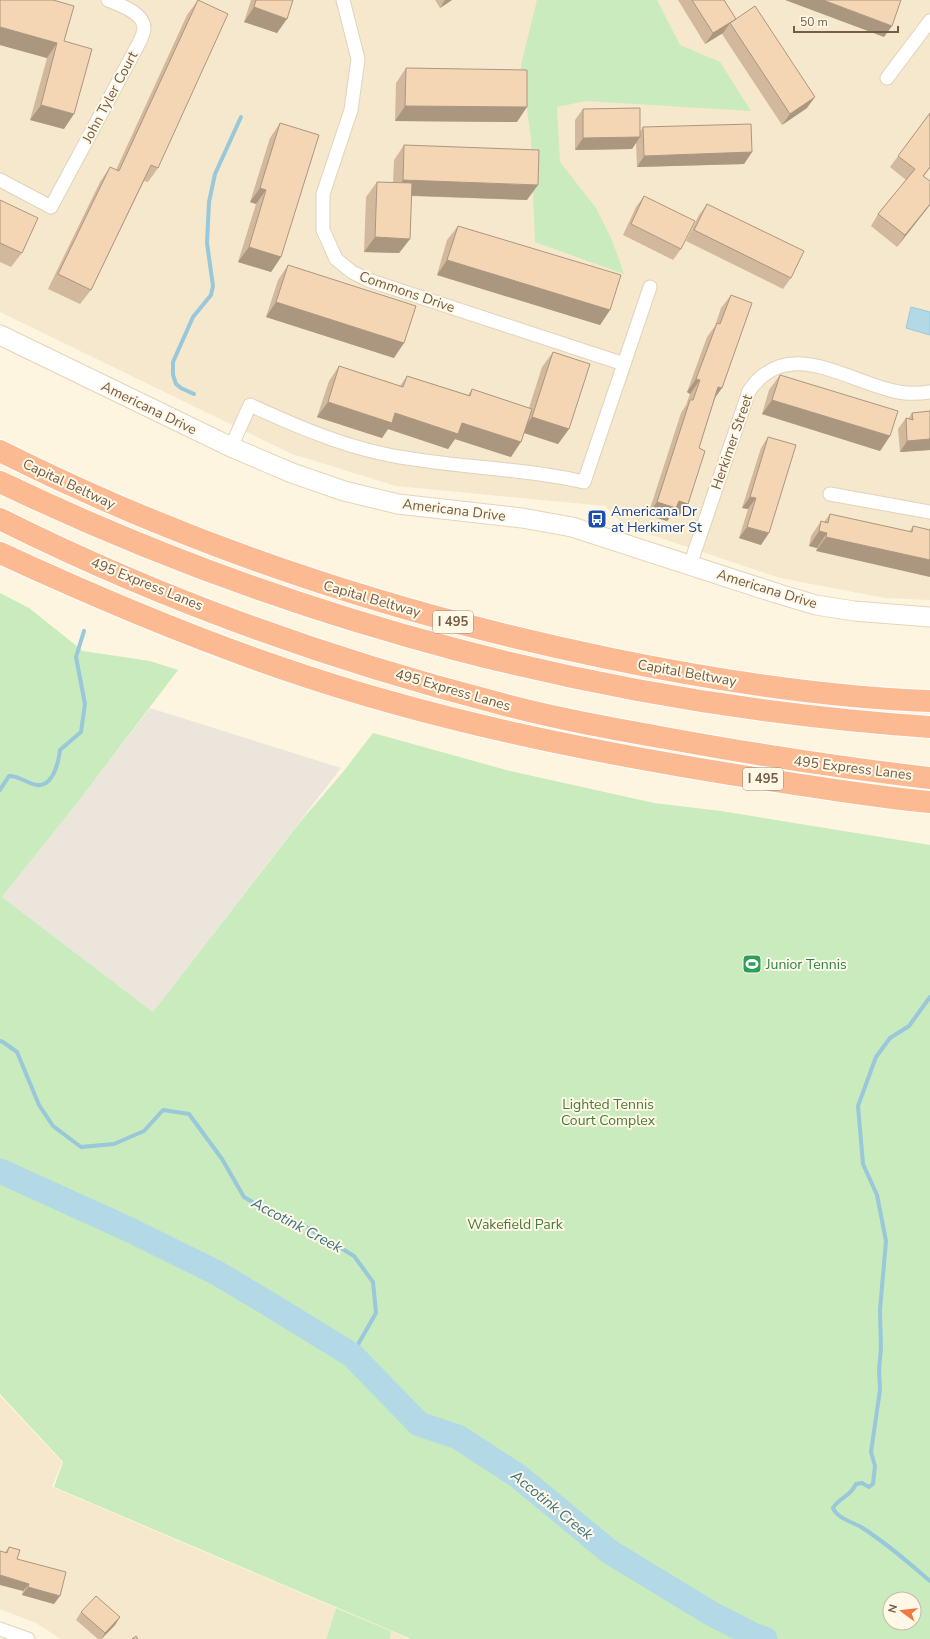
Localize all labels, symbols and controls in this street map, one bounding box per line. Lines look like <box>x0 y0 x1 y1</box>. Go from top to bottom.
scale bar <box>794 8 898 34</box>
text: 50 m <box>800 14 828 30</box>
street label: John Tyler Court <box>77 48 142 147</box>
street label: Commons Drive <box>357 267 457 317</box>
street label: Americana Drive <box>98 377 200 439</box>
street label: Herkimer Street <box>707 392 757 492</box>
street label: Capital Beltway <box>20 454 119 514</box>
street label: Americana Drive <box>401 494 507 526</box>
place label: Americana Dr at Herkimer St <box>611 502 702 537</box>
bus stop icon: Americana Dr at Herkimer St <box>586 508 608 530</box>
street label: 495 Express Lanes <box>88 553 206 615</box>
street label: Americana Drive <box>715 565 819 613</box>
street label: Capital Beltway <box>321 576 424 622</box>
road number: I 495 <box>433 611 473 633</box>
street label: Capital Beltway <box>636 655 739 691</box>
street label: 495 Express Lanes <box>393 664 513 716</box>
street label: 495 Express Lanes <box>793 751 914 785</box>
road number: I 495 <box>743 768 783 790</box>
sports icon: Junior Tennis <box>741 953 763 975</box>
place label: Junior Tennis <box>765 955 847 974</box>
park label: Lighted Tennis Court Complex <box>561 1095 656 1130</box>
water label: Accotink Creek <box>247 1192 346 1258</box>
park label: Wakefield Park <box>467 1215 564 1234</box>
water label: Accotink Creek <box>506 1465 598 1545</box>
north arrow <box>882 1591 922 1631</box>
text: N <box>885 1603 901 1614</box>

